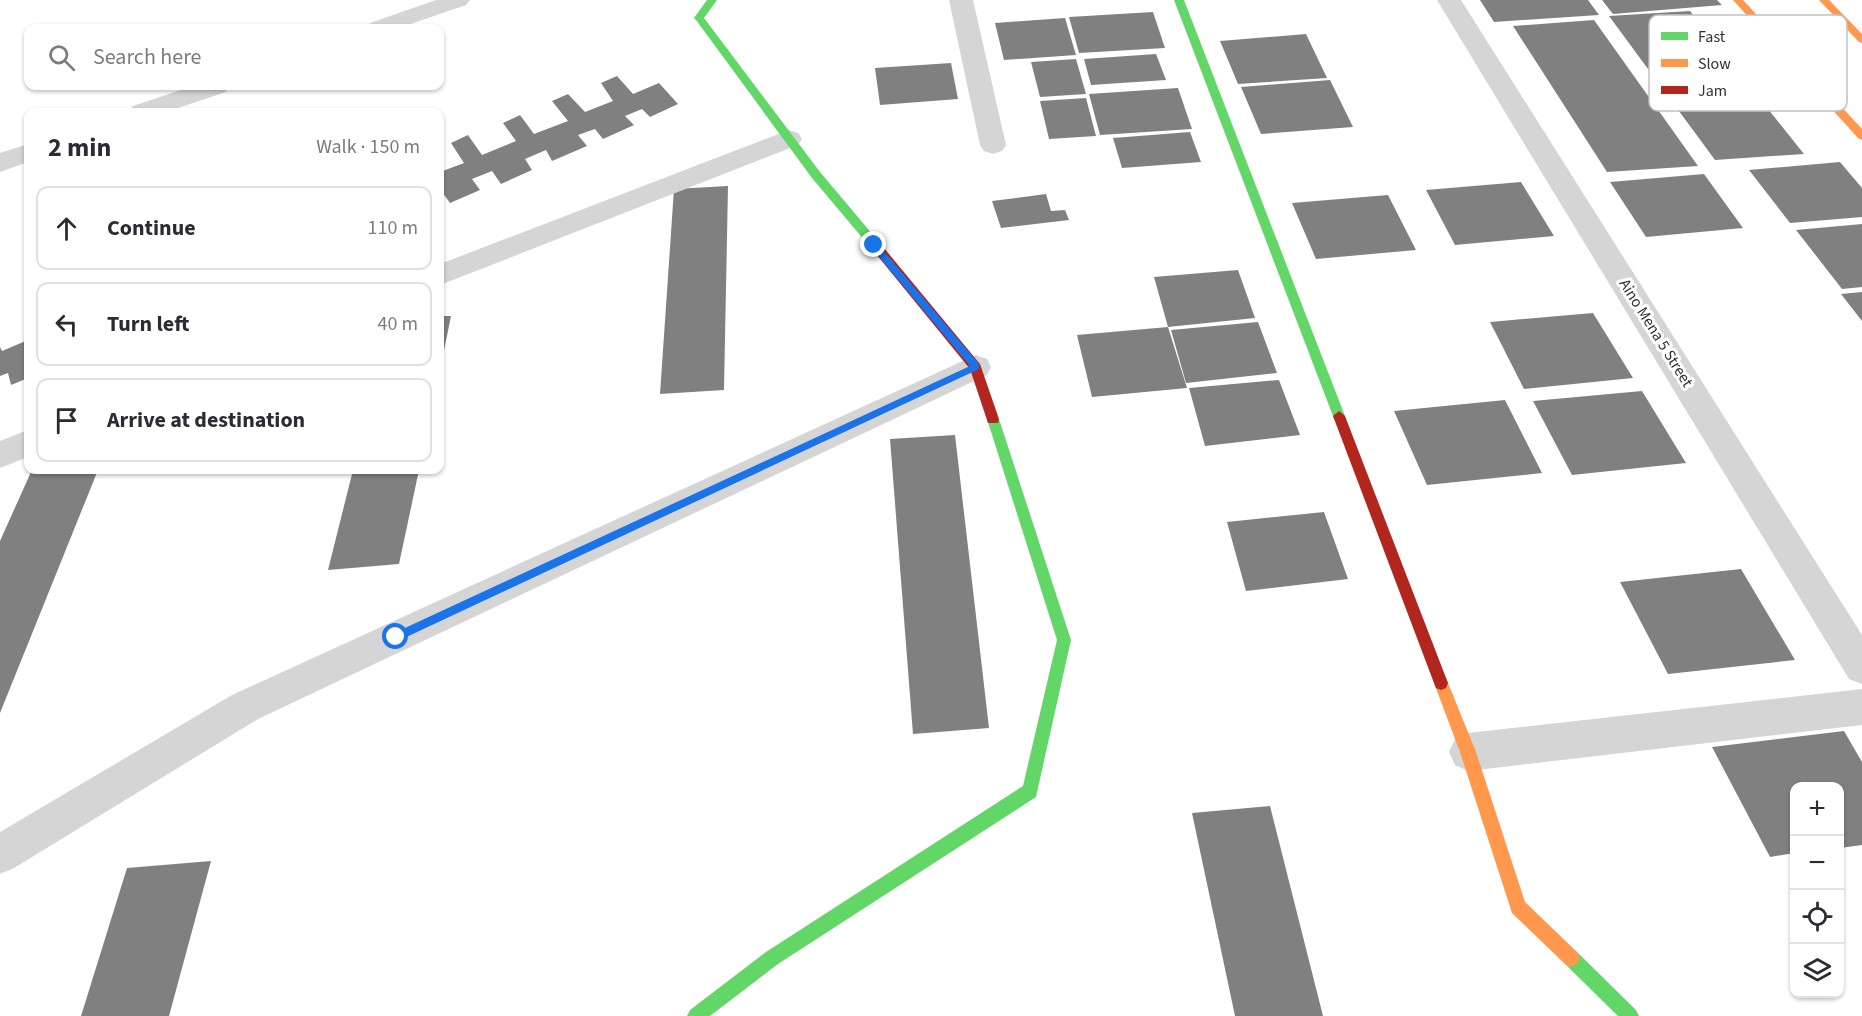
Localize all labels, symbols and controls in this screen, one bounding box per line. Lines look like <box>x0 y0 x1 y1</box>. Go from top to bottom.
legend <box>1649 15 1847 111</box>
search box <box>24 24 444 90</box>
text: Fast <box>1698 26 1726 48</box>
icon: search <box>45 41 78 74</box>
text: Search here <box>93 41 201 73</box>
text: Slow <box>1698 53 1731 75</box>
text: Jam <box>1698 80 1727 102</box>
text: 2 min <box>48 129 111 166</box>
text: Walk · 150 m <box>316 133 420 161</box>
icon: ahead <box>50 212 83 245</box>
text: Continue <box>107 212 196 244</box>
text: 110 m <box>368 214 418 242</box>
route end <box>860 231 886 257</box>
street label: Aino Mena 5 Street <box>1614 275 1699 392</box>
icon: left <box>50 308 83 341</box>
text: Turn left <box>107 308 189 340</box>
text: 40 m <box>378 310 418 338</box>
icon: arrive <box>50 404 83 437</box>
text: Arrive at destination <box>107 404 305 436</box>
route start <box>382 623 408 649</box>
map controls <box>1790 782 1844 998</box>
button: + <box>1790 782 1844 836</box>
button: − <box>1790 836 1844 890</box>
button: locate <box>1790 890 1844 944</box>
button: layers <box>1790 944 1844 998</box>

